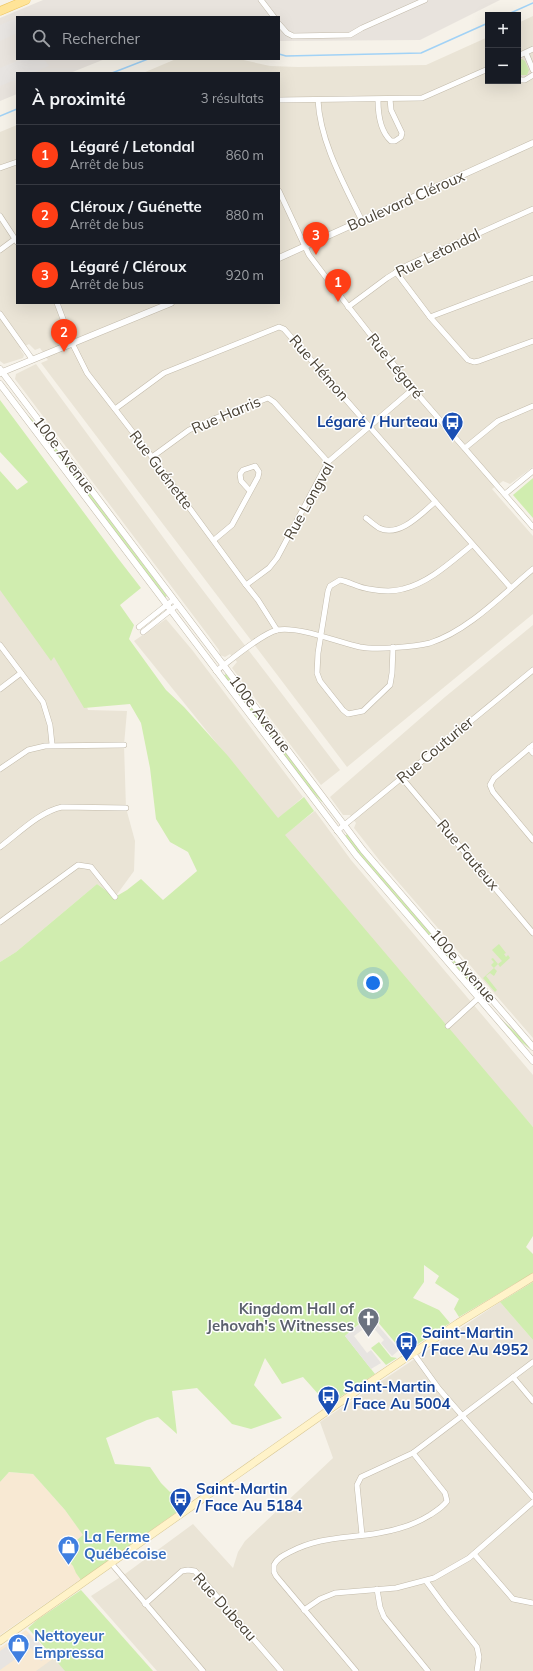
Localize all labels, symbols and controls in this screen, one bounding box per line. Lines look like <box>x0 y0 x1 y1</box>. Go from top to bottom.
map controls <box>485 12 521 84</box>
button: + <box>485 12 521 48</box>
search box <box>16 16 280 60</box>
icon: search <box>30 27 52 49</box>
text: Rechercher <box>62 29 140 48</box>
button: − <box>485 48 521 84</box>
text: À proximité <box>32 88 126 109</box>
text: 3 résultats <box>201 90 264 106</box>
text: Légaré / Letondal <box>70 137 195 156</box>
text: 1 <box>41 147 49 163</box>
text: 860 m <box>226 147 264 163</box>
text: Arrêt de bus <box>70 156 144 172</box>
street label: Boulevard Cléroux <box>344 166 468 235</box>
text: Cléroux / Guénette <box>70 197 202 216</box>
text: 2 <box>41 207 49 223</box>
text: 880 m <box>226 207 264 223</box>
text: Arrêt de bus <box>70 216 144 232</box>
pin: 3 <box>303 222 329 255</box>
street label: Rue Letondal <box>393 224 483 281</box>
text: Légaré / Cléroux <box>70 257 186 276</box>
text: 3 <box>41 267 49 283</box>
text: 920 m <box>226 267 264 283</box>
pin: 1 <box>325 269 351 302</box>
text: Arrêt de bus <box>70 276 144 292</box>
pin: 2 <box>51 319 77 352</box>
street label: Rue Légaré <box>363 329 428 402</box>
street label: Rue Hémon <box>286 331 353 405</box>
street label: Rue Harris <box>188 391 263 438</box>
bus stop icon: Légaré / Hurteau <box>440 409 466 442</box>
place label: Légaré / Hurteau <box>317 412 438 431</box>
street label: 100e Avenue <box>29 413 99 497</box>
street label: Rue Guénette <box>125 426 197 513</box>
street label: Rue Longval <box>279 459 338 543</box>
street label: 100e Avenue <box>225 672 295 756</box>
street label: Rue Couturier <box>392 712 477 787</box>
street label: Rue Fauteux <box>433 815 504 894</box>
street label: 100e Avenue <box>426 925 501 1006</box>
your location <box>363 973 383 993</box>
place label: Kingdom Hall of Jehovah's Witnesses <box>207 1299 354 1335</box>
church icon: Kingdom Hall of Jehovah's Witnesses <box>356 1305 382 1338</box>
place label: Saint-Martin / Face Au 4952 <box>421 1323 528 1359</box>
bus stop icon: Saint-Martin / Face Au 4952 <box>393 1329 419 1362</box>
place label: Saint-Martin / Face Au 5004 <box>343 1377 450 1413</box>
bus stop icon: Saint-Martin / Face Au 5004 <box>315 1383 341 1416</box>
place label: Saint-Martin / Face Au 5184 <box>195 1479 302 1515</box>
bus stop icon: Saint-Martin / Face Au 5184 <box>168 1485 194 1518</box>
place label: La Ferme Québécoise <box>84 1527 166 1563</box>
shop icon: La Ferme Québécoise <box>56 1533 82 1566</box>
street label: Rue Dubeau <box>190 1568 261 1645</box>
place label: Nettoyeur Empressa <box>34 1626 104 1662</box>
shop icon: Nettoyeur Empressa <box>6 1632 32 1665</box>

